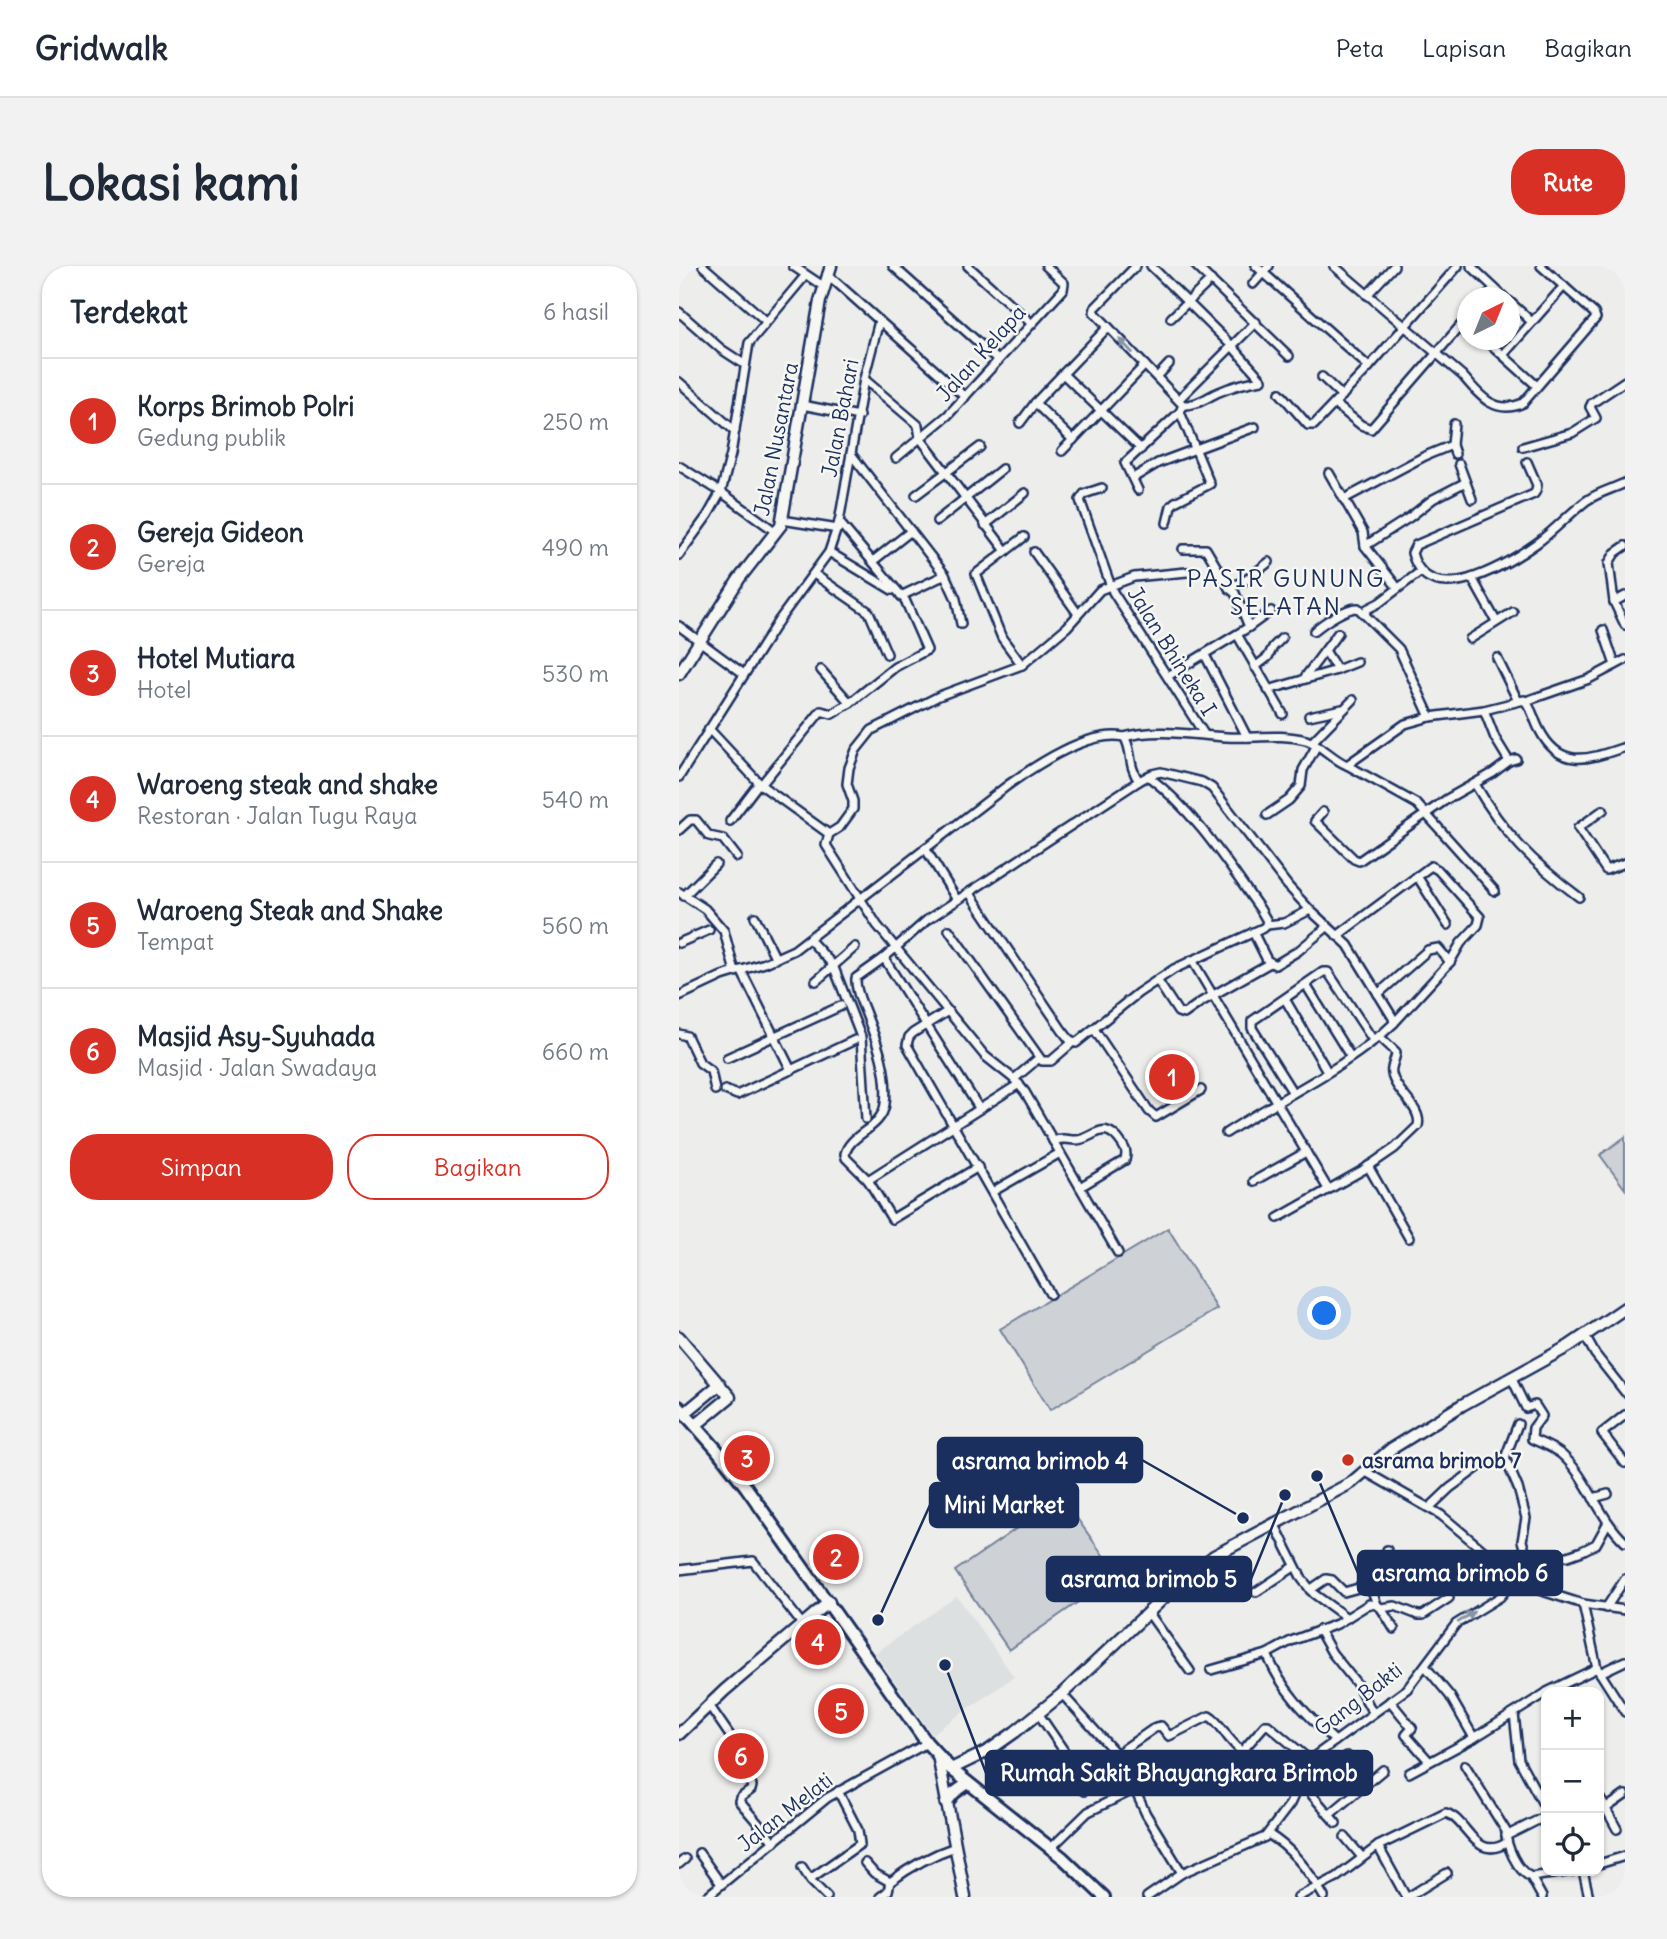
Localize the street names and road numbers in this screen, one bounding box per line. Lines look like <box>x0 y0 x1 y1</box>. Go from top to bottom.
street label: Jalan Kelapa <box>931 299 1031 407</box>
street label: Jalan Bahari <box>815 357 865 479</box>
street label: Jalan Nusantara <box>748 360 804 518</box>
street label: Jalan Bhineka I <box>1122 581 1222 721</box>
street label: Gang Bakti <box>1309 1656 1407 1742</box>
street label: Jalan Melati <box>732 1767 838 1857</box>

